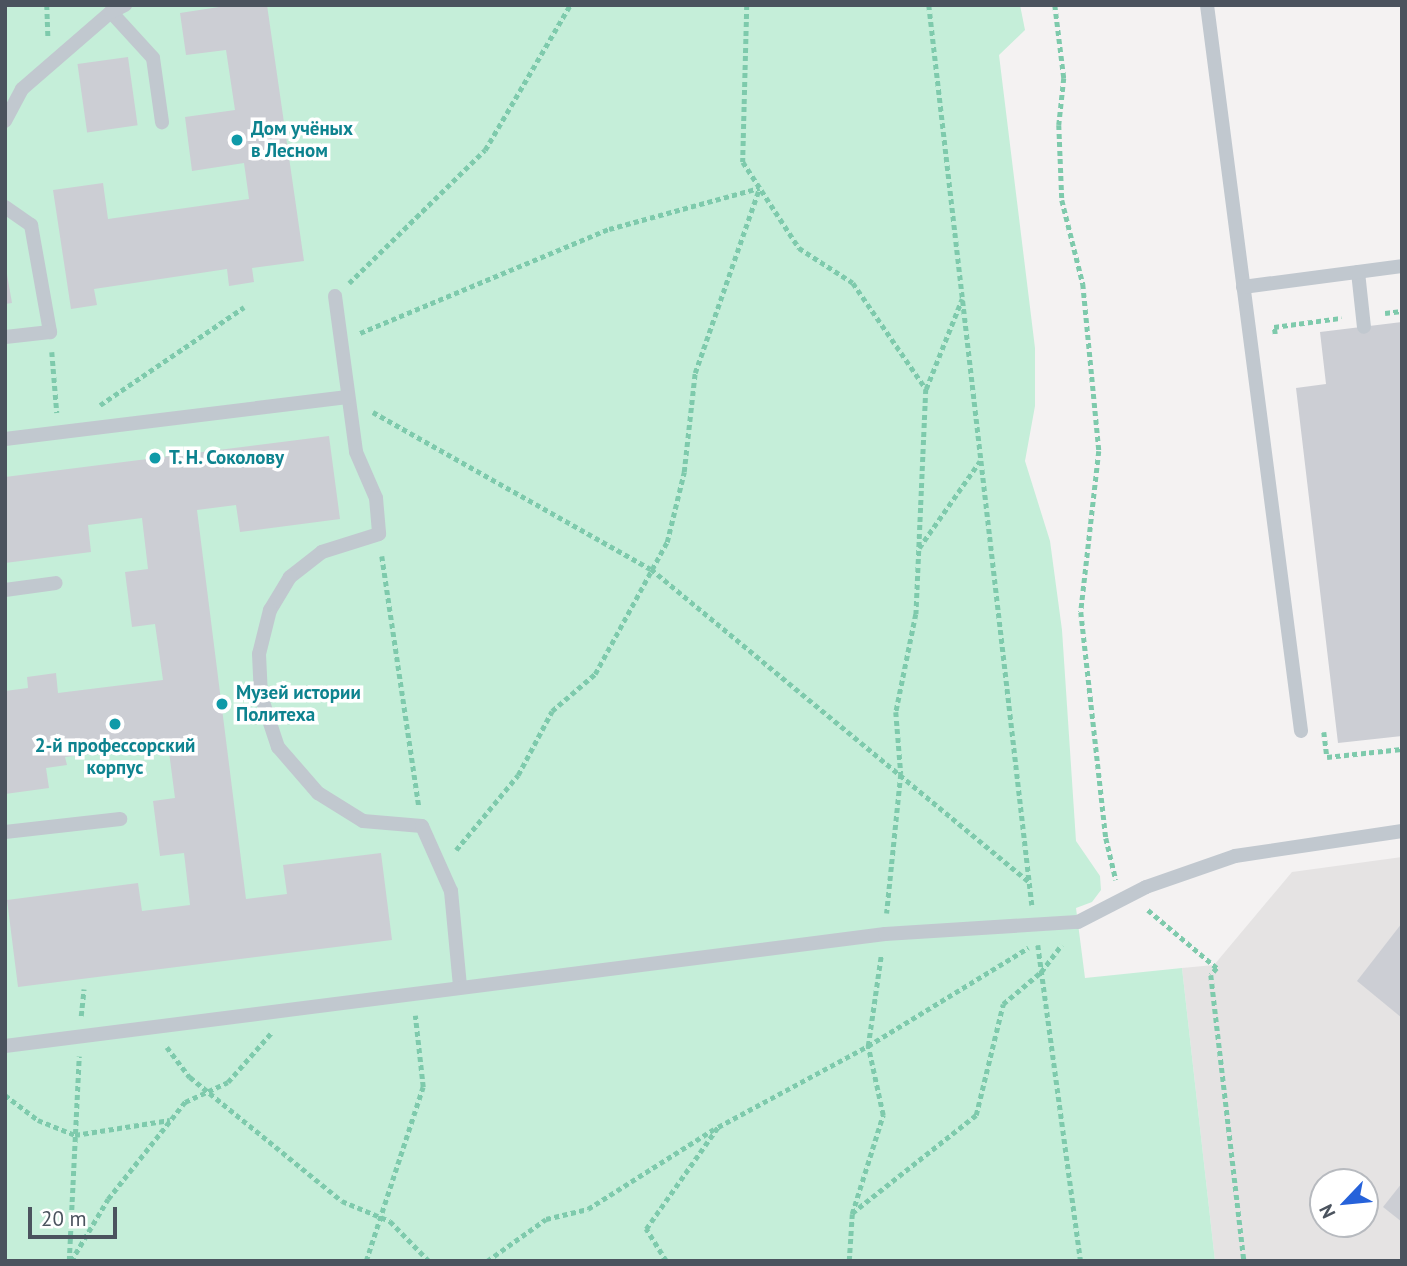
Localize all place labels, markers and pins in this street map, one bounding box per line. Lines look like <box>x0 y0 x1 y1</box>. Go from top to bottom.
place label: Дом учёных в Лесном <box>251 118 353 162</box>
marker: Дом учёных в Лесном <box>229 132 245 148</box>
place label: Т. Н. Соколову <box>169 447 287 469</box>
marker: Т. Н. Соколову <box>147 450 163 466</box>
place label: Музей истории Политеха <box>236 682 361 726</box>
marker: Музей истории Политеха <box>214 696 230 712</box>
marker: 2-й профессорский корпус <box>107 716 123 732</box>
place label: 2-й профессорский корпус <box>35 735 195 779</box>

